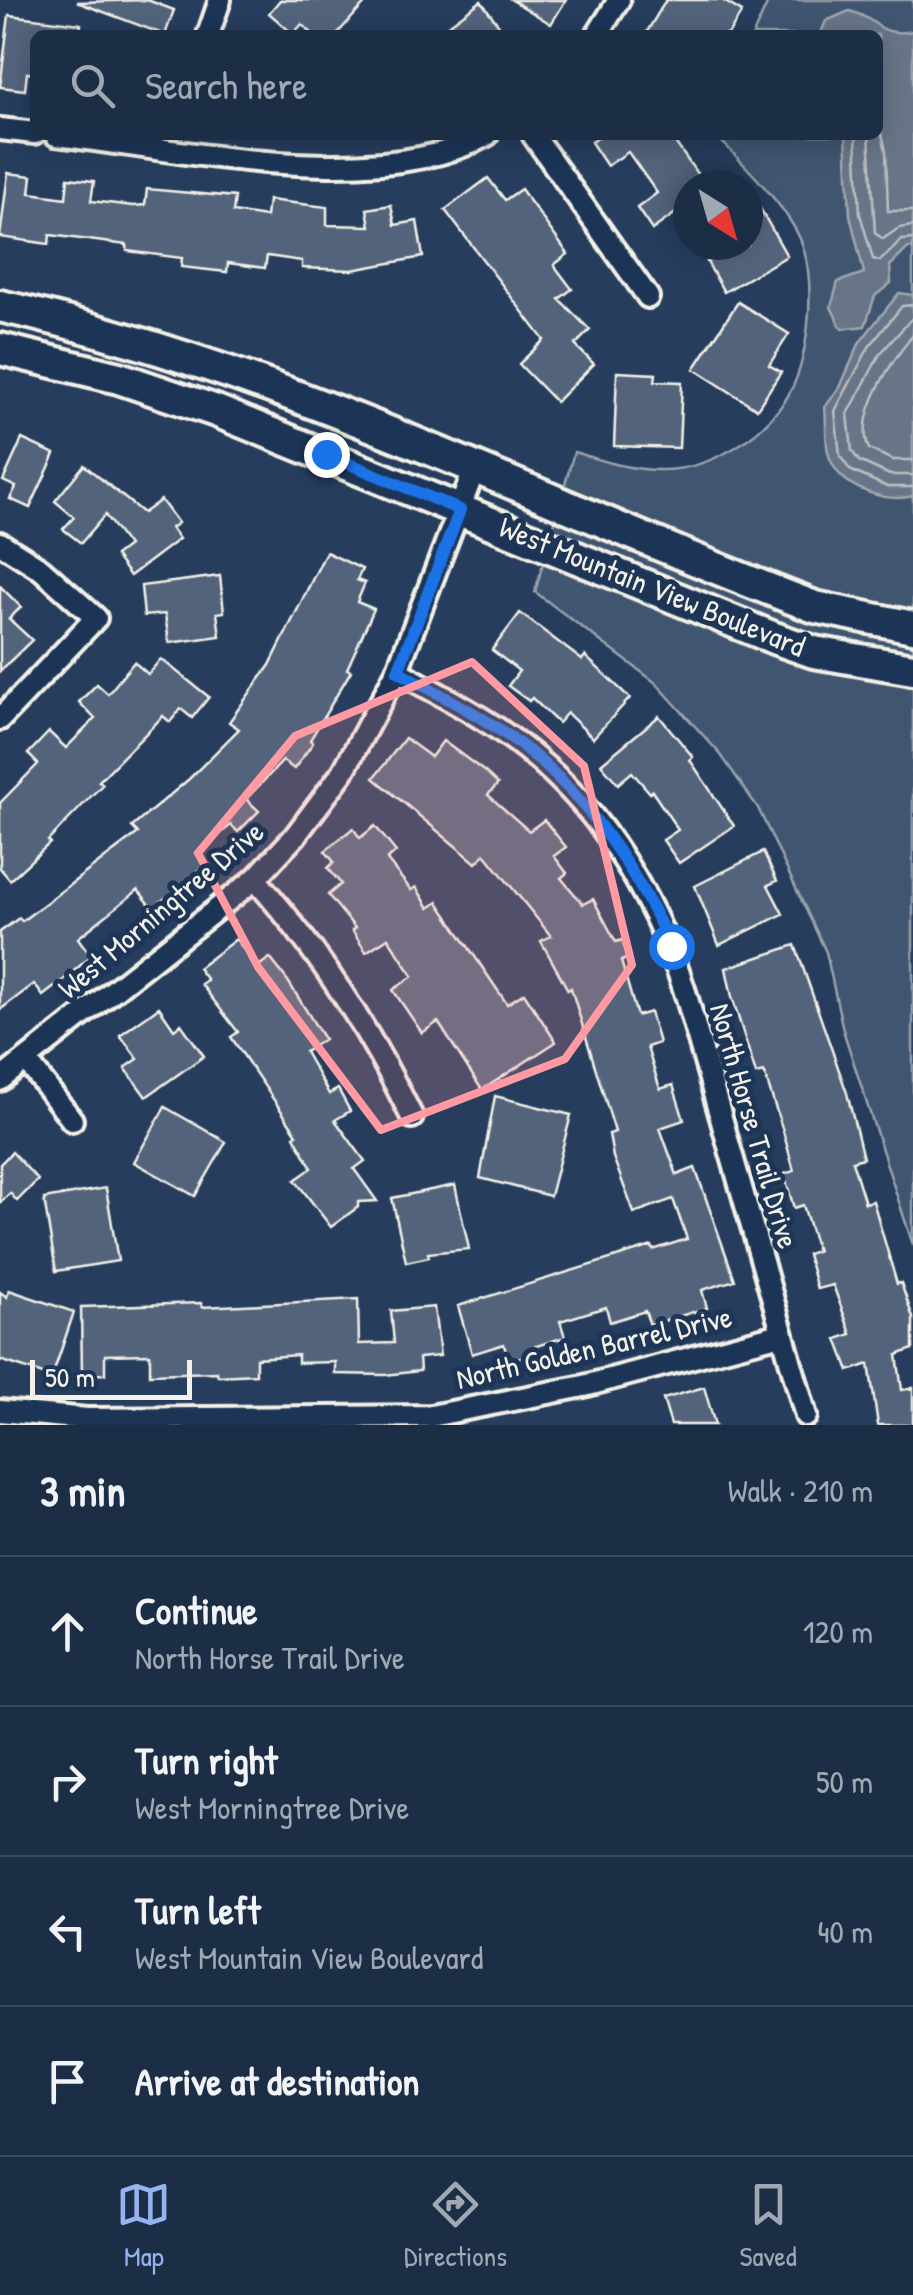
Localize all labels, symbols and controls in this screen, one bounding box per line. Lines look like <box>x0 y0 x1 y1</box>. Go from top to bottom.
search box <box>30 30 883 140</box>
icon: search <box>65 58 120 113</box>
text: Search here <box>145 59 307 111</box>
north arrow <box>673 170 763 260</box>
route end <box>304 432 350 478</box>
street label: West Mountain View Boulevard <box>494 506 811 666</box>
street label: West Morningtree Drive <box>49 811 272 1007</box>
route start <box>649 924 695 970</box>
street label: North Horse Trail Drive <box>701 999 809 1253</box>
street label: North Golden Barrel Drive <box>452 1296 735 1398</box>
scale bar <box>30 1355 192 1400</box>
text: 50 m <box>45 1358 95 1396</box>
text: 3 min <box>40 1462 125 1519</box>
text: Walk · 210 m <box>728 1469 873 1512</box>
text: Continue <box>135 1584 257 1636</box>
icon: ahead <box>40 1604 95 1659</box>
text: 120 m <box>803 1610 873 1653</box>
text: North Horse Trail Drive <box>135 1636 405 1679</box>
text: Turn right <box>135 1734 278 1786</box>
icon: right <box>40 1754 95 1809</box>
text: 50 m <box>816 1760 873 1803</box>
text: West Morningtree Drive <box>135 1786 409 1829</box>
text: Turn left <box>135 1884 260 1936</box>
icon: left <box>40 1904 95 1959</box>
text: 40 m <box>818 1910 873 1953</box>
text: West Mountain View Boulevard <box>135 1936 483 1979</box>
icon: arrive <box>40 2054 95 2109</box>
text: Arrive at destination <box>135 2055 419 2107</box>
tab: Map <box>116 2177 171 2275</box>
tab: Directions <box>404 2177 507 2275</box>
tab: Saved <box>740 2177 797 2275</box>

